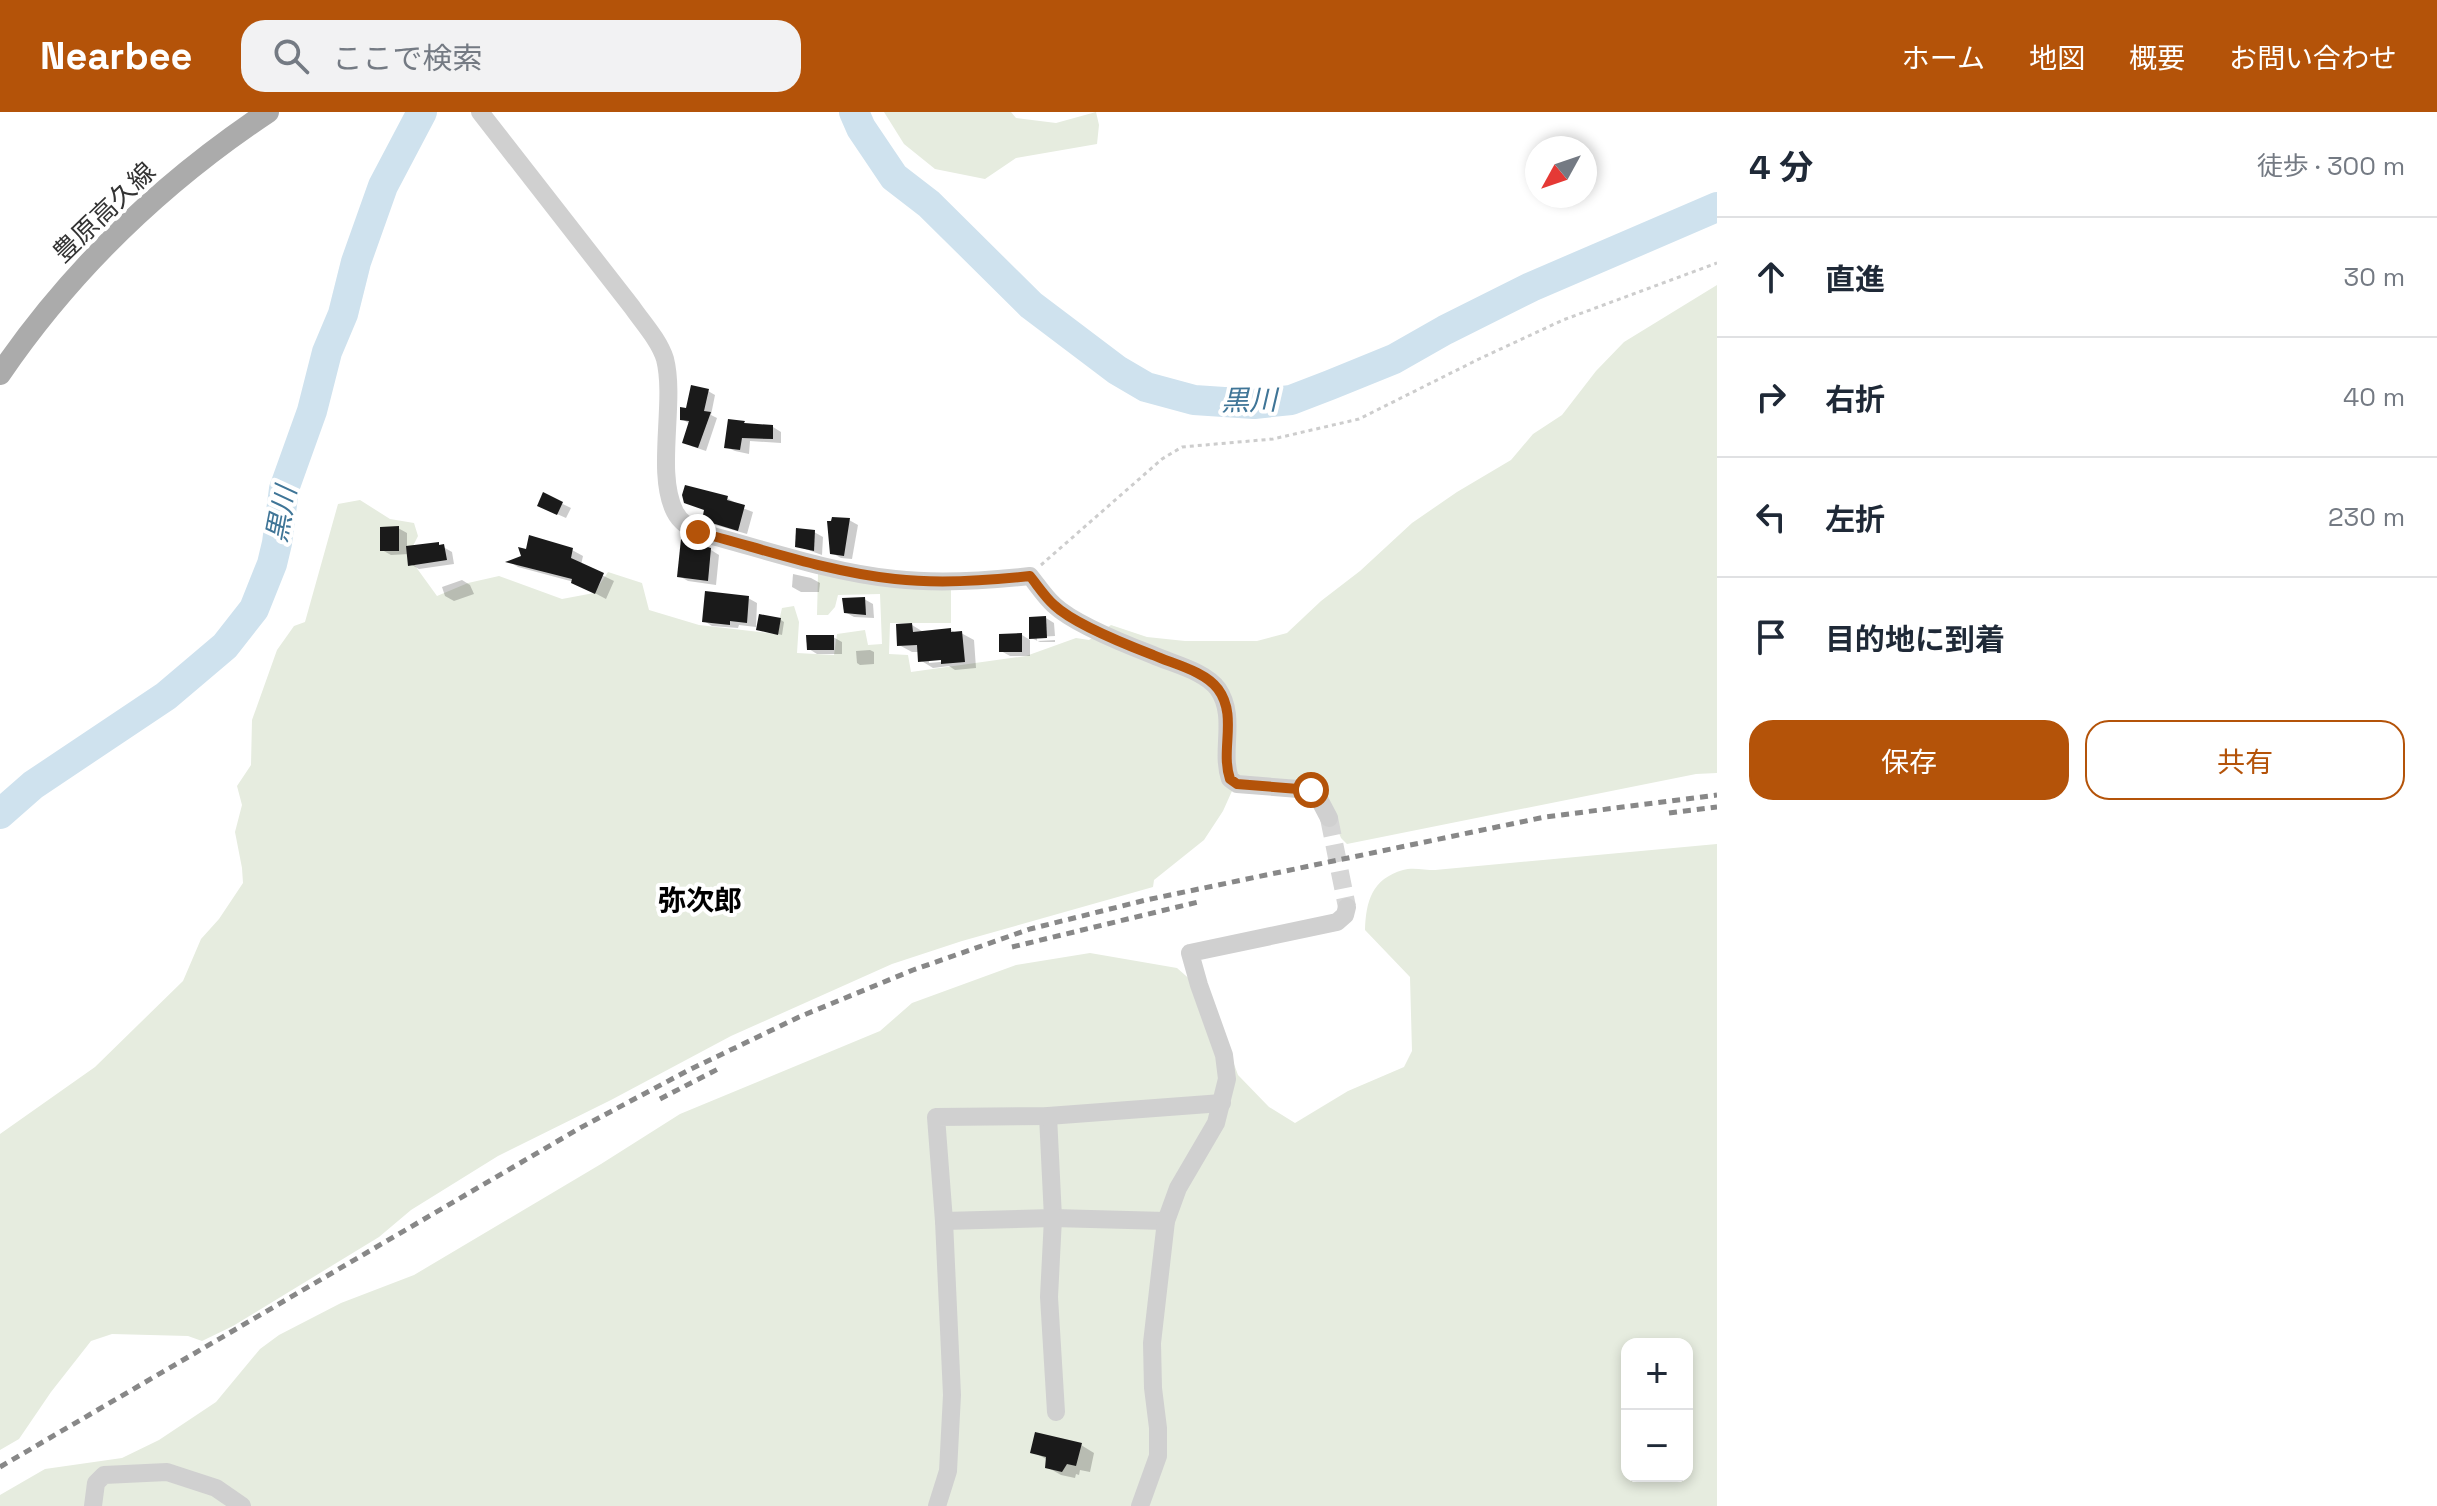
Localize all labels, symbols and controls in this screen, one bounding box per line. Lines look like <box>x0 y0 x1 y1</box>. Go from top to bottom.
search box <box>241 20 801 92</box>
text: Nearbee <box>40 32 193 80</box>
icon: search <box>269 34 313 78</box>
text: ここで検索 <box>333 39 483 78</box>
text: ホーム <box>1902 40 1985 76</box>
text: 地図 <box>2029 40 2085 76</box>
text: 概要 <box>2129 40 2185 76</box>
text: お問い合わせ <box>2229 40 2397 76</box>
north arrow <box>1525 136 1597 208</box>
text: 4 分 <box>1749 146 1813 189</box>
text: 徒歩 · 300 m <box>2257 149 2405 183</box>
street label: 豊原高久線 <box>45 155 163 269</box>
icon: ahead <box>1749 255 1793 299</box>
text: 直進 <box>1825 260 1885 299</box>
text: 30 m <box>2344 260 2405 294</box>
icon: right <box>1749 375 1793 419</box>
text: 右折 <box>1825 380 1885 419</box>
text: 40 m <box>2343 380 2405 414</box>
water label: 黒川 <box>1221 381 1280 418</box>
water label: 黒川 <box>258 480 305 545</box>
icon: left <box>1749 495 1793 539</box>
text: 左折 <box>1825 500 1885 539</box>
text: 230 m <box>2328 500 2405 534</box>
route end <box>680 514 716 550</box>
icon: arrive <box>1749 615 1793 659</box>
text: 目的地に到着 <box>1825 620 2005 659</box>
button: 保存 <box>1749 720 2069 800</box>
button: 共有 <box>2085 720 2405 800</box>
route start <box>1293 772 1329 808</box>
district label: 弥次郎 <box>658 882 742 918</box>
map controls <box>1621 1338 1693 1482</box>
button: + <box>1621 1338 1693 1410</box>
button: − <box>1621 1410 1693 1482</box>

